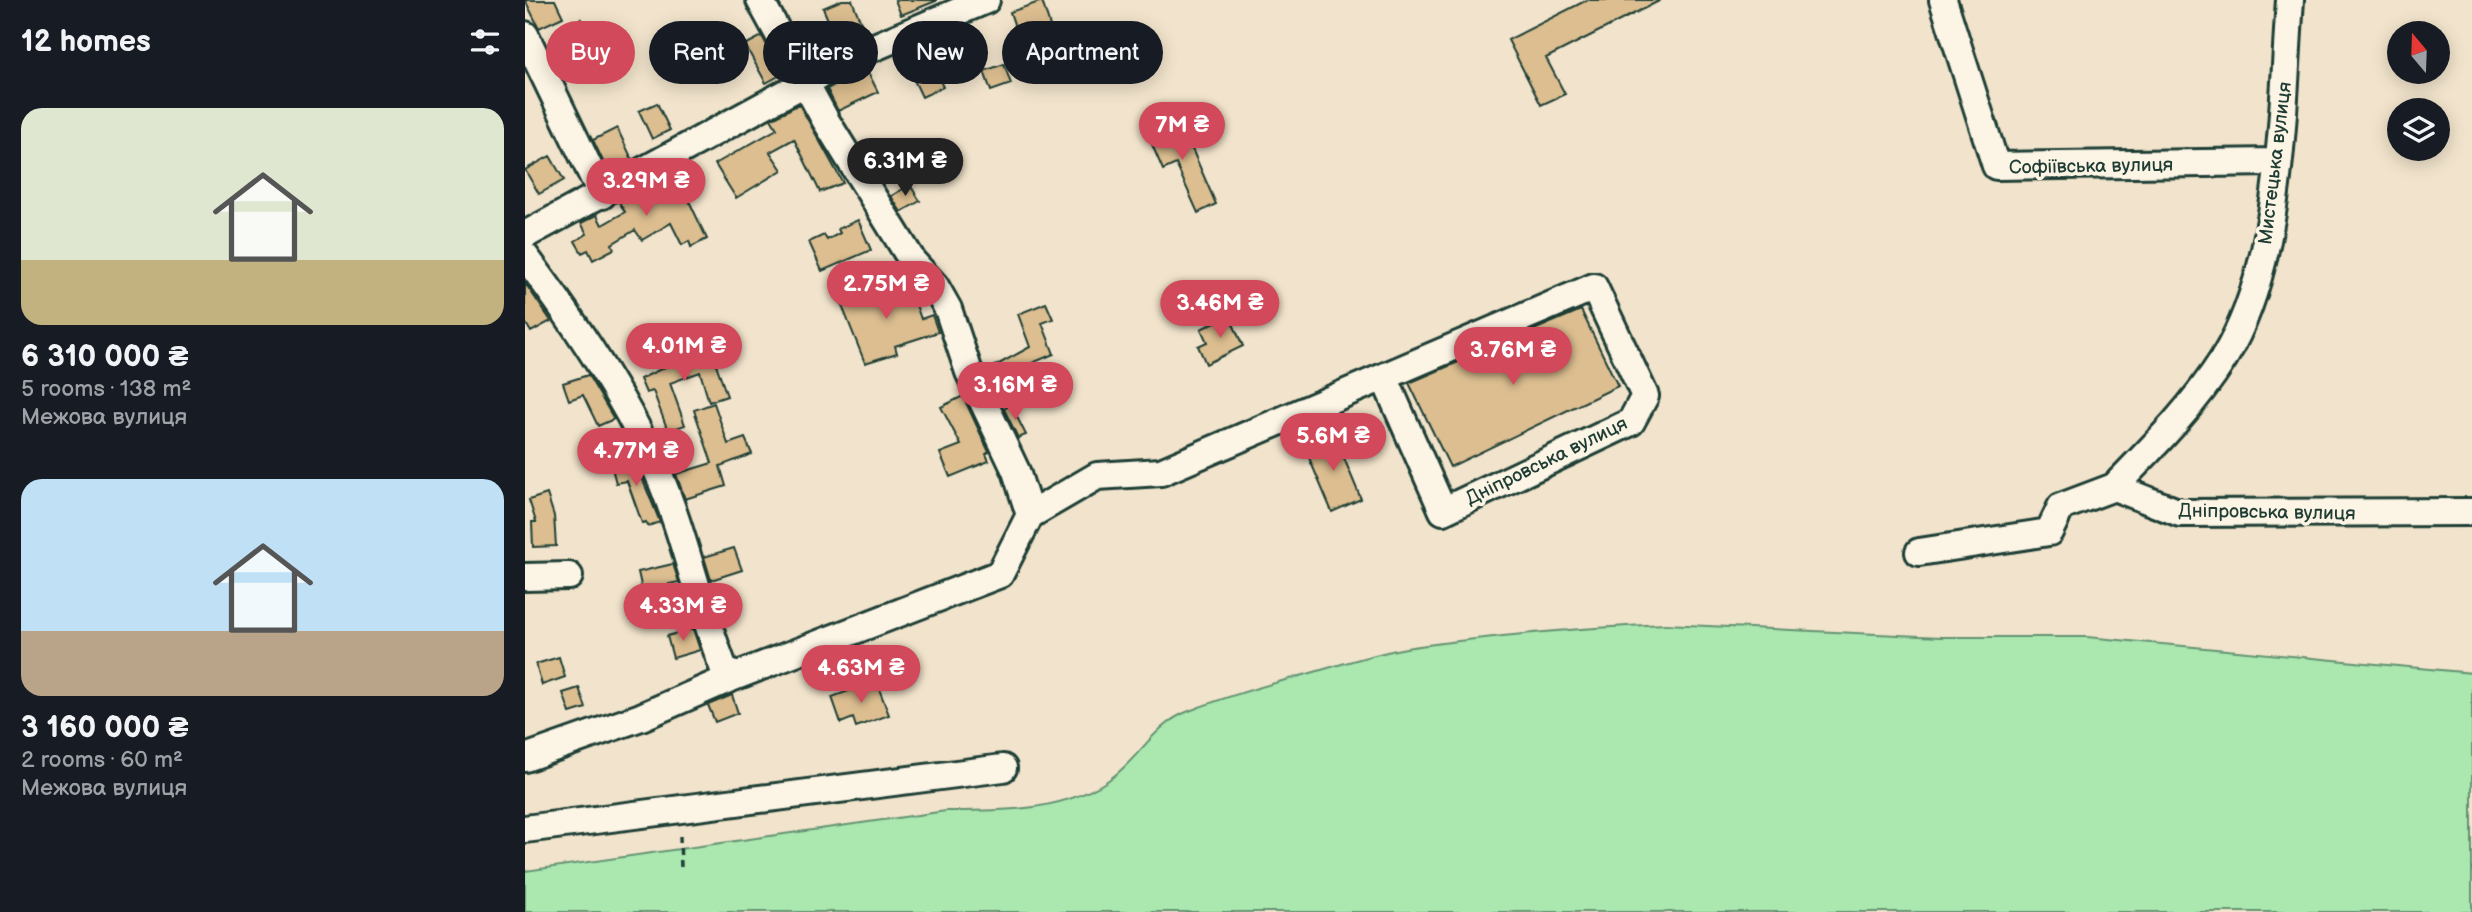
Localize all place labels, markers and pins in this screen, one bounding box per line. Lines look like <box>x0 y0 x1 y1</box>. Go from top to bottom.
pin: 7M ₴ <box>1141 102 1223 162</box>
pin: 6.31M ₴ <box>840 138 970 198</box>
pin: 3.29M ₴ <box>581 158 711 218</box>
pin: 2.75M ₴ <box>821 262 951 321</box>
pin: 3.46M ₴ <box>1155 280 1285 340</box>
pin: 4.01M ₴ <box>619 324 749 383</box>
pin: 3.76M ₴ <box>1448 328 1578 387</box>
pin: 3.16M ₴ <box>950 362 1080 422</box>
pin: 5.6M ₴ <box>1276 414 1390 473</box>
pin: 4.77M ₴ <box>571 428 701 488</box>
pin: 4.33M ₴ <box>618 584 748 643</box>
pin: 4.63M ₴ <box>796 646 926 705</box>

